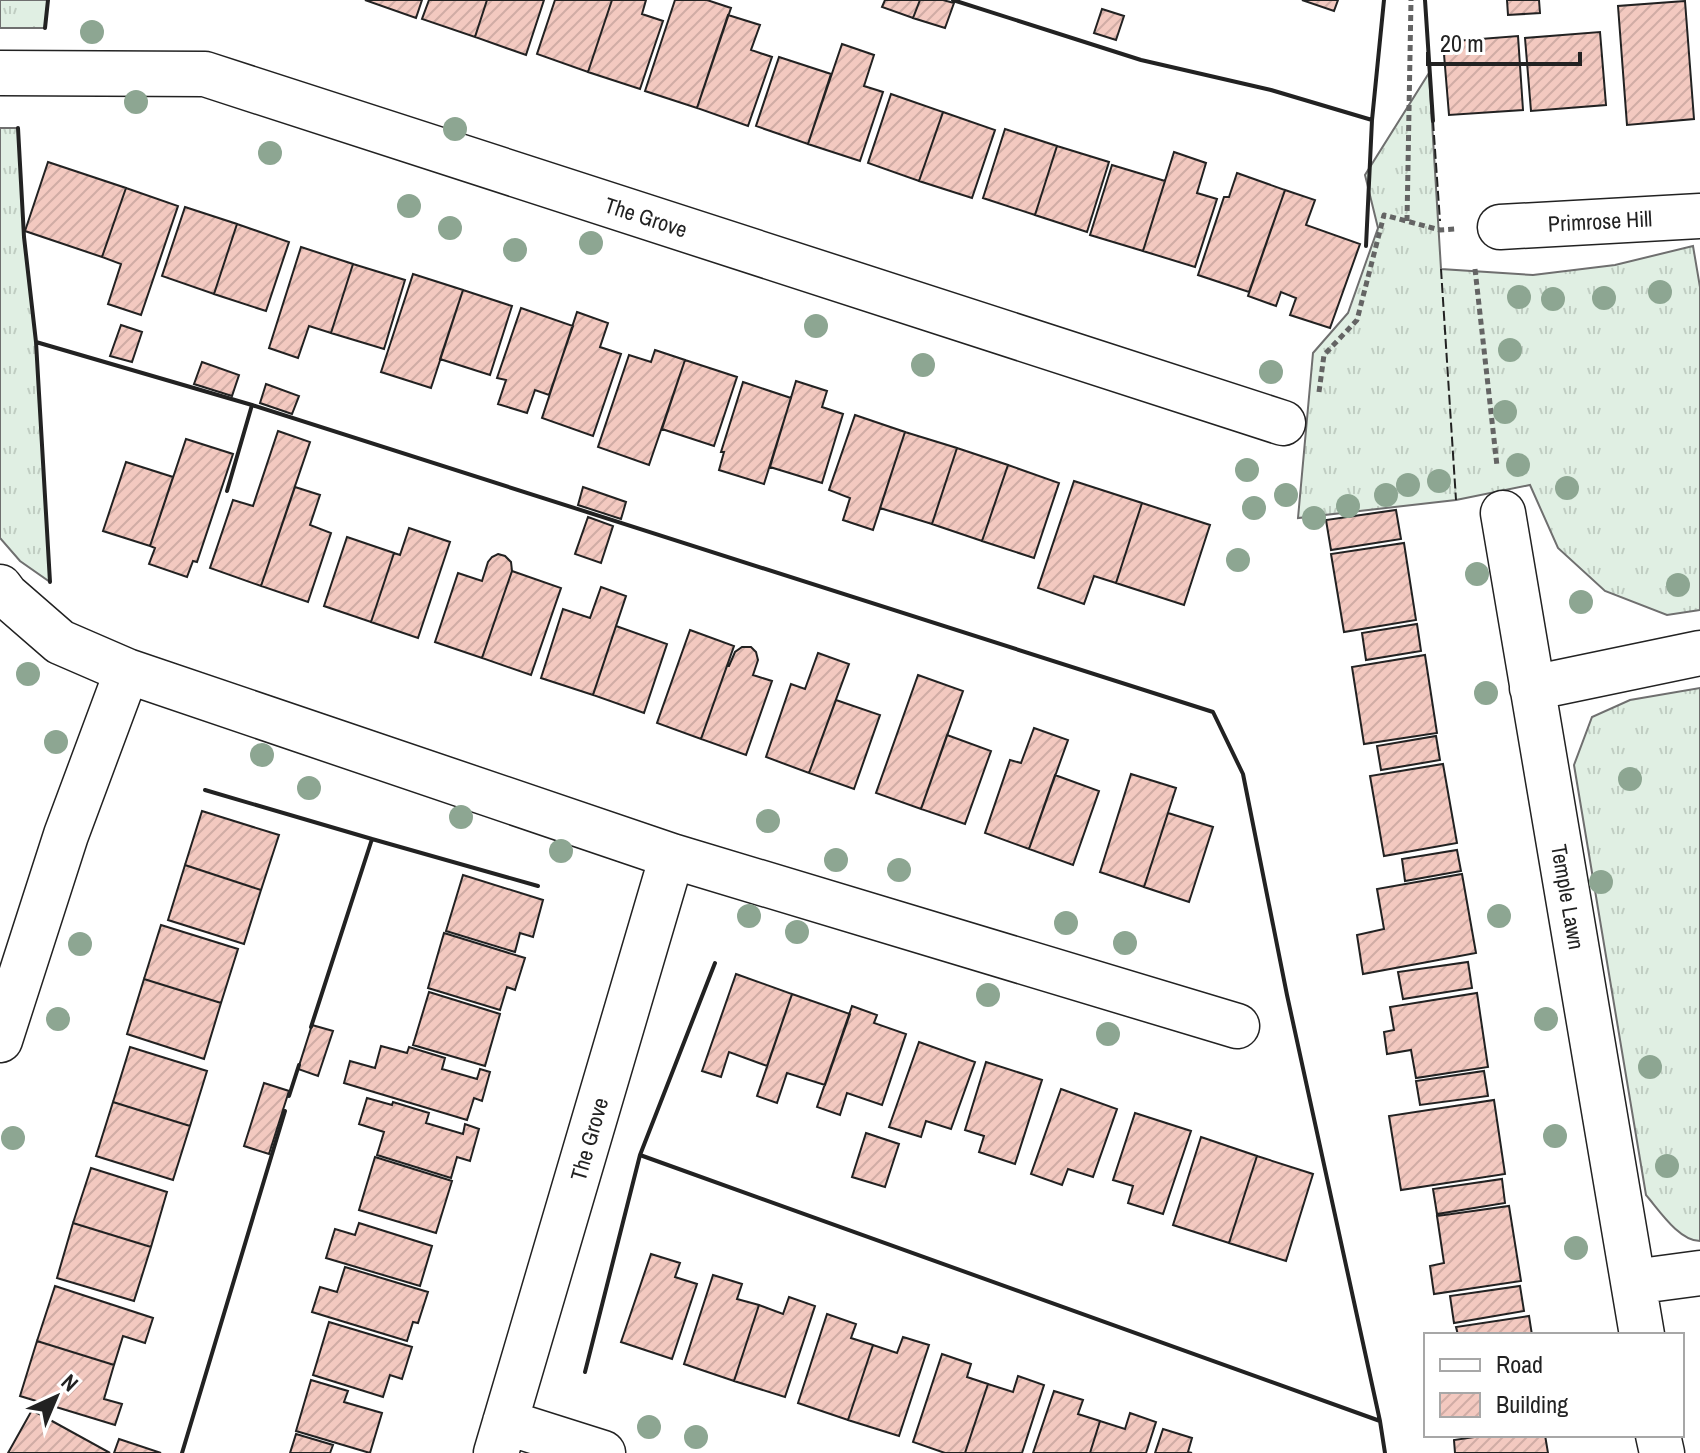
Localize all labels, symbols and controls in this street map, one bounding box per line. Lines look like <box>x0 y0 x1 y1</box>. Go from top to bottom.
scale bar <box>1428 16 1580 66</box>
text: 20 m <box>1440 27 1484 59</box>
street label: The Grove <box>601 190 691 244</box>
street label: Primrose Hill <box>1547 203 1653 239</box>
street label: Temple Lawn <box>1544 842 1592 952</box>
street label: The Grove <box>563 1094 615 1184</box>
legend <box>1424 1333 1684 1437</box>
text: Road <box>1496 1348 1543 1380</box>
north arrow <box>16 1357 96 1437</box>
text: N <box>55 1367 85 1398</box>
text: Building <box>1496 1388 1568 1420</box>

